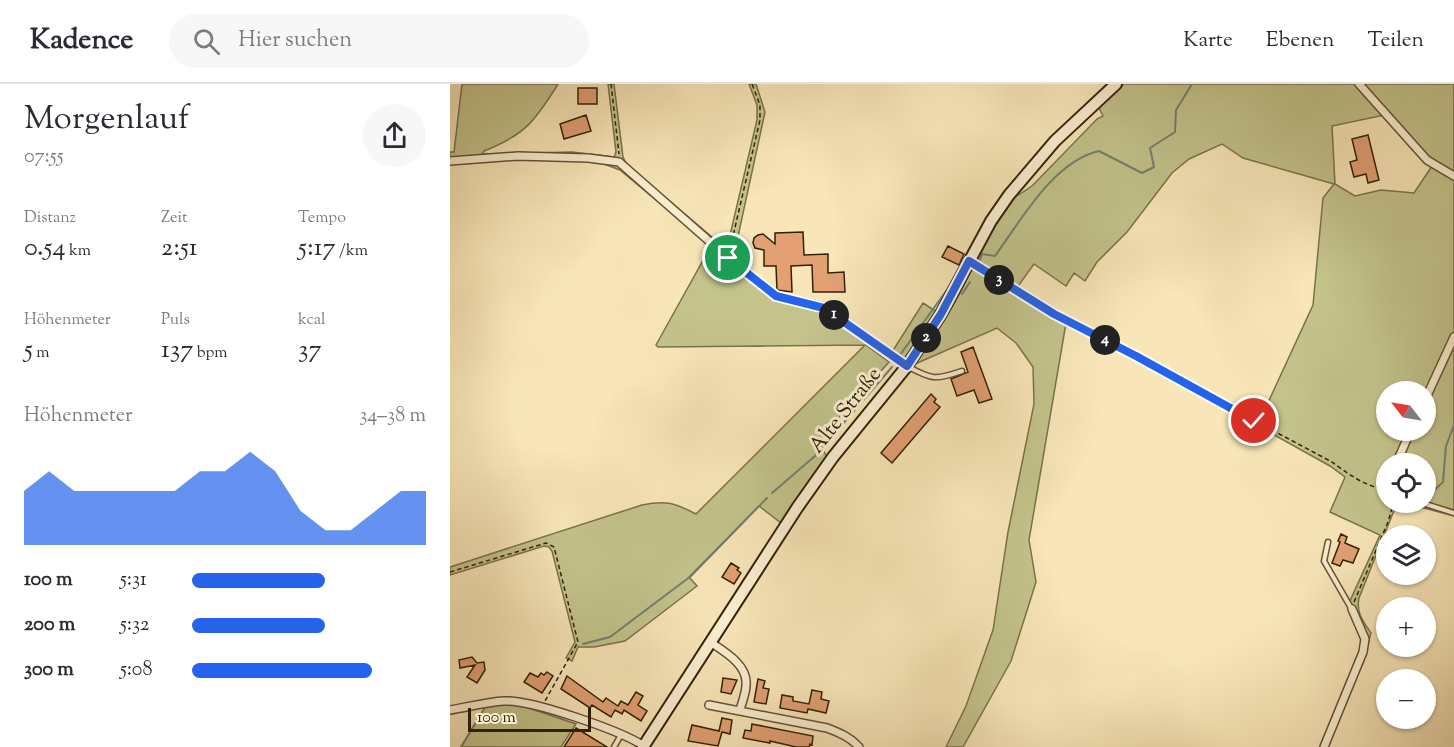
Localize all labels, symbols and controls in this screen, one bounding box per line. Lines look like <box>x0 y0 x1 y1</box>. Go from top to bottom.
search box <box>169 14 589 68</box>
text: Kadence <box>30 21 133 61</box>
icon: search <box>190 25 223 58</box>
text: Hier suchen <box>238 25 352 57</box>
text: Karte <box>1183 26 1233 56</box>
text: Ebenen <box>1266 26 1334 56</box>
text: Teilen <box>1367 26 1424 56</box>
text: Morgenlauf <box>24 96 189 144</box>
button: share <box>363 104 426 167</box>
text: 07:55 <box>24 143 64 172</box>
text: Distanz <box>24 207 76 230</box>
text: Zeit <box>161 207 187 230</box>
text: Tempo <box>298 207 346 230</box>
text: 0.54 <box>24 230 66 267</box>
text: 2:51 <box>161 230 198 267</box>
text: 5:17 <box>298 230 336 267</box>
pin <box>702 232 753 283</box>
text: km <box>66 240 91 263</box>
text: /km <box>336 240 368 263</box>
icon: arrive <box>711 241 744 274</box>
pin: 3 <box>984 265 1014 295</box>
text: 3 <box>996 268 1002 291</box>
pin: 1 <box>819 300 849 330</box>
text: 1 <box>831 303 837 326</box>
text: Höhenmeter <box>24 309 111 332</box>
text: Puls <box>161 309 190 332</box>
text: kcal <box>298 309 326 332</box>
pin: 2 <box>911 323 941 353</box>
pin: 4 <box>1090 325 1120 355</box>
text: 2 <box>922 326 930 349</box>
text: 4 <box>1101 328 1109 351</box>
text: 5 <box>24 332 33 369</box>
text: 137 <box>161 332 193 369</box>
text: 37 <box>298 332 322 369</box>
text: m <box>33 342 50 365</box>
text: bpm <box>193 342 228 365</box>
street label: Alte Straße <box>803 361 889 461</box>
north arrow <box>1376 381 1436 441</box>
map controls <box>1376 381 1436 729</box>
pin <box>1228 395 1279 446</box>
text: Höhenmeter <box>24 402 133 431</box>
text: 34–38 m <box>359 402 426 431</box>
icon: check <box>1237 404 1270 437</box>
button: locate <box>1376 453 1436 513</box>
button: layers <box>1376 525 1436 585</box>
text: 100 m <box>24 566 73 595</box>
text: 5:31 <box>120 566 147 595</box>
button: + <box>1376 597 1436 657</box>
text: 200 m <box>24 611 75 640</box>
text: 5:32 <box>120 611 149 640</box>
text: 300 m <box>24 656 74 685</box>
text: 5:08 <box>120 656 152 685</box>
button: − <box>1376 669 1436 729</box>
scale bar <box>468 705 591 732</box>
text: 100 m <box>477 707 516 730</box>

